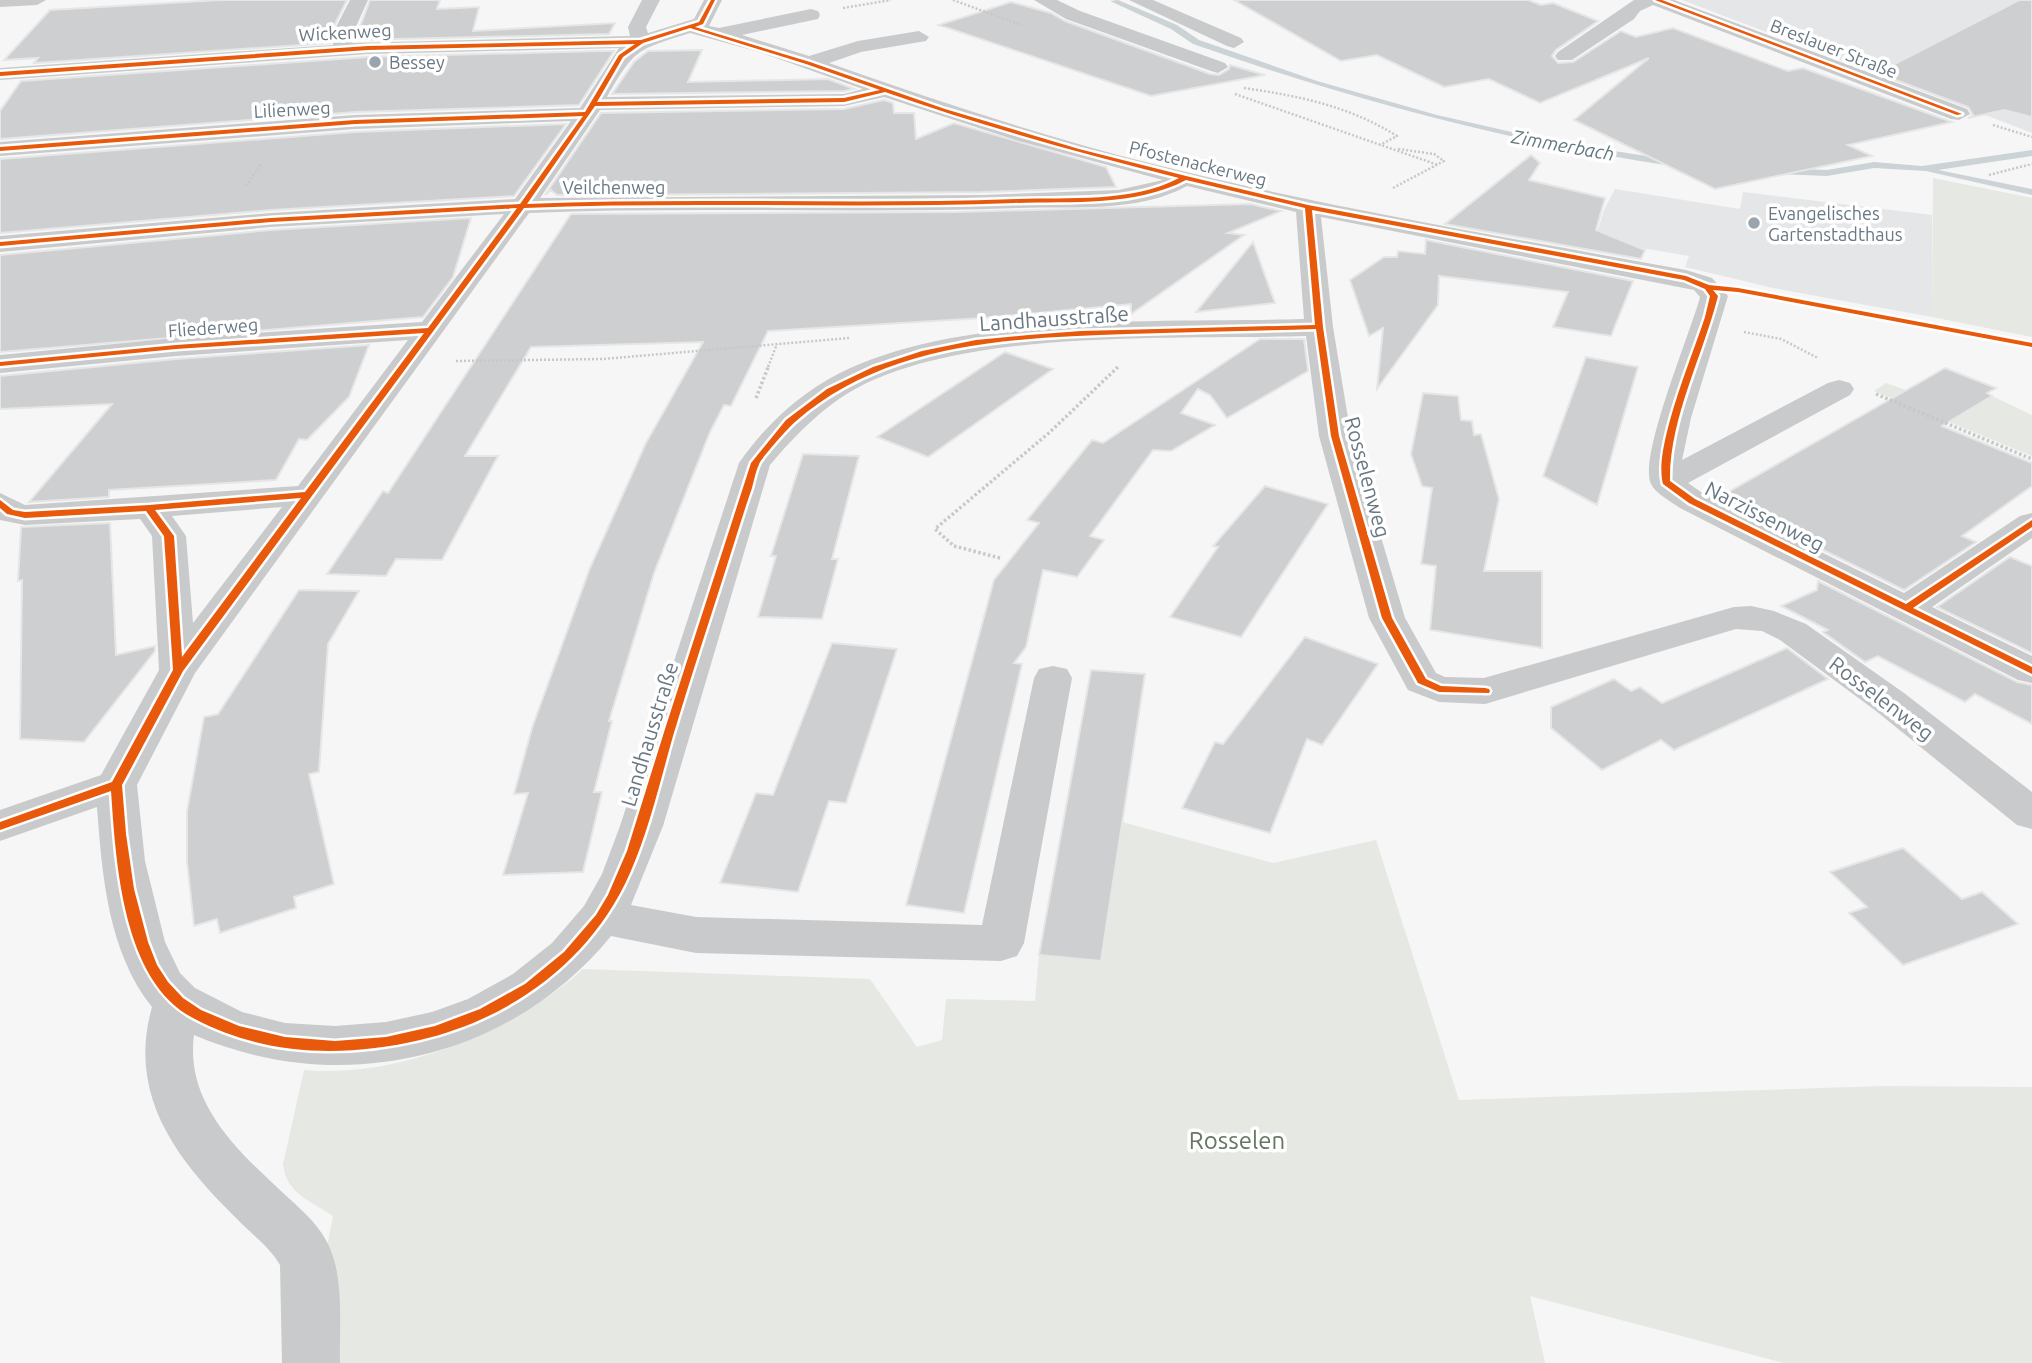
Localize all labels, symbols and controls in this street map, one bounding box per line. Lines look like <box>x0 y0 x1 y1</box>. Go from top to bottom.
street label: Breslauer Straße <box>1768 15 1900 81</box>
street label: Wickenweg <box>298 20 392 44</box>
place label: Bessey <box>389 52 445 72</box>
marker: Bessey <box>367 54 383 70</box>
street label: Lilienweg <box>253 97 331 121</box>
water label: Zimmerbach <box>1509 125 1616 165</box>
street label: Pfostenackerweg <box>1127 136 1269 190</box>
street label: Veilchenweg <box>563 177 665 197</box>
place label: Evangelisches Gartenstadthaus <box>1768 203 1903 244</box>
marker: Evangelisches Gartenstadthaus <box>1746 215 1762 231</box>
street label: Landhausstraße <box>978 301 1130 335</box>
street label: Fliederweg <box>167 314 259 340</box>
street label: Rosselenweg <box>1340 414 1396 540</box>
street label: Narzissenweg <box>1702 476 1828 556</box>
street label: Rosselenweg <box>1825 651 1939 745</box>
street label: Landhausstraße <box>616 659 682 809</box>
park label: Rosselen <box>1189 1127 1285 1154</box>

